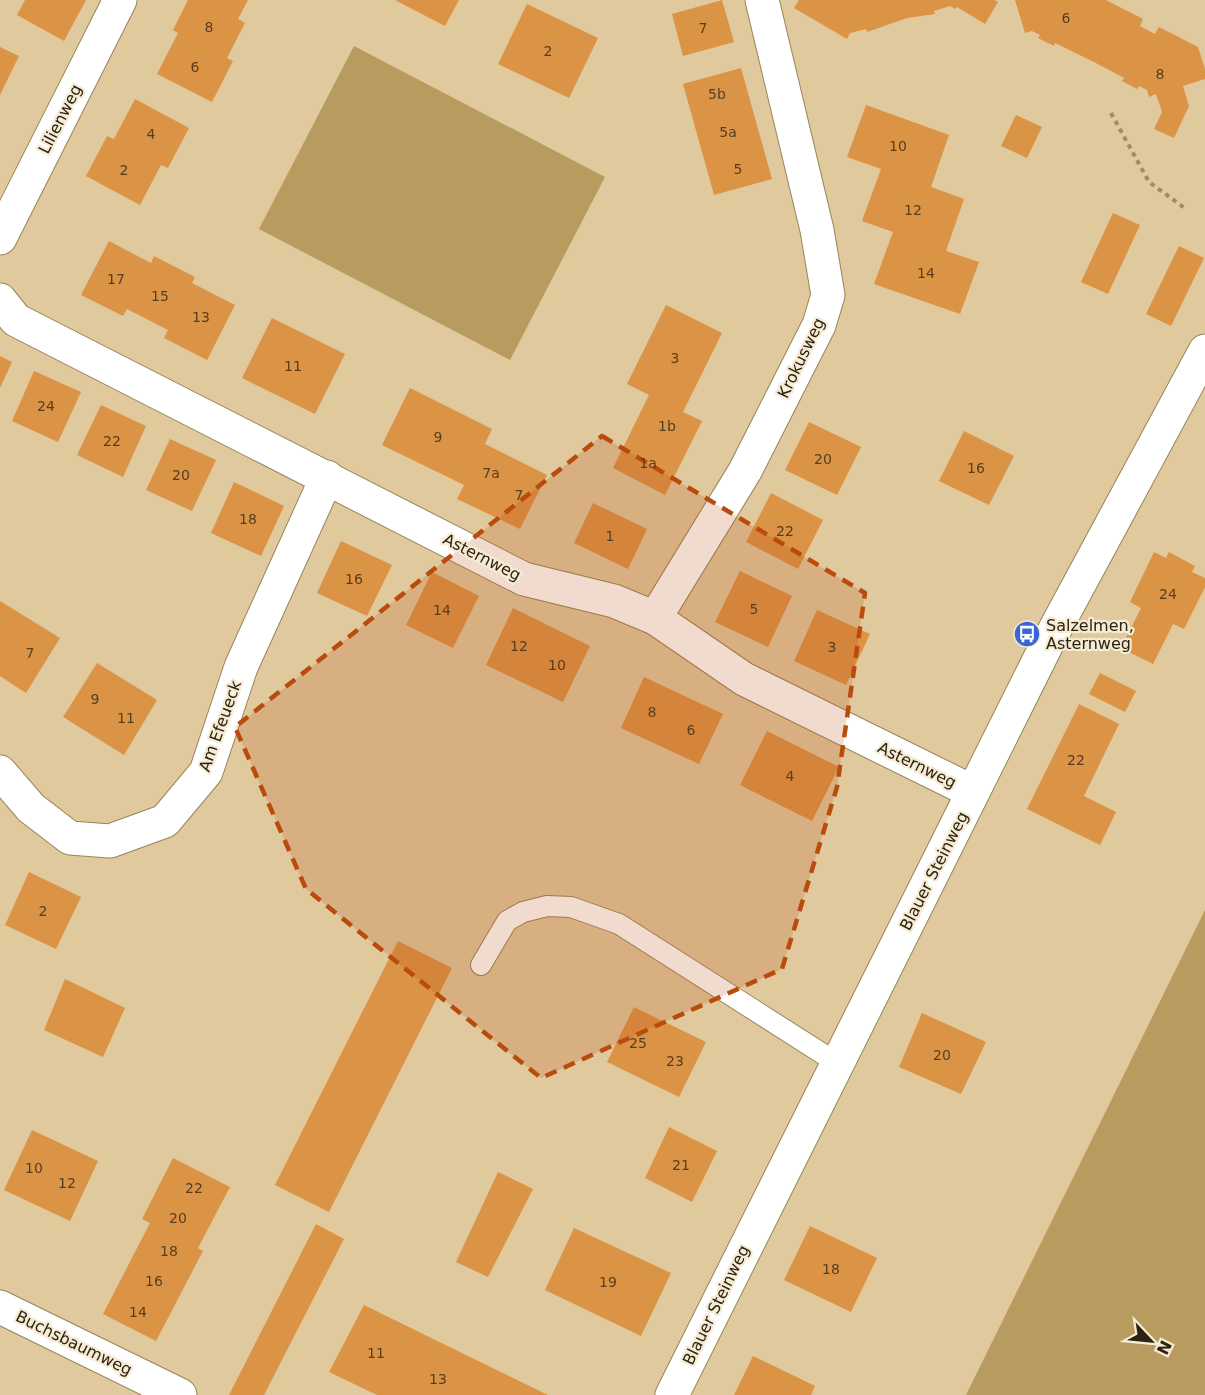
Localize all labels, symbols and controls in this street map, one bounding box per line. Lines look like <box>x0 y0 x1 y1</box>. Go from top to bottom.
house number: 6 <box>1062 10 1071 26</box>
house number: 8 <box>205 19 213 35</box>
house number: 7 <box>699 20 707 36</box>
house number: 2 <box>544 43 552 59</box>
house number: 6 <box>191 59 200 75</box>
house number: 8 <box>1156 66 1164 82</box>
street label: Lilienweg <box>34 81 86 157</box>
house number: 5b <box>708 86 726 102</box>
house number: 5a <box>719 124 737 140</box>
house number: 4 <box>147 126 156 142</box>
house number: 10 <box>889 138 907 154</box>
house number: 5 <box>734 161 742 177</box>
house number: 2 <box>120 162 128 178</box>
house number: 12 <box>904 202 922 218</box>
house number: 14 <box>917 265 935 281</box>
house number: 17 <box>107 271 125 287</box>
house number: 15 <box>151 288 169 304</box>
house number: 13 <box>192 309 210 325</box>
street label: Krokusweg <box>773 315 829 401</box>
house number: 3 <box>671 350 679 366</box>
house number: 11 <box>284 358 302 374</box>
house number: 24 <box>37 398 55 414</box>
house number: 1b <box>658 418 676 434</box>
house number: 9 <box>434 429 442 445</box>
house number: 22 <box>103 433 121 449</box>
house number: 20 <box>814 451 832 467</box>
house number: 1a <box>639 455 657 471</box>
house number: 16 <box>967 460 985 476</box>
house number: 7a <box>482 465 500 481</box>
house number: 20 <box>172 467 190 483</box>
house number: 7 <box>515 487 523 503</box>
house number: 18 <box>239 511 257 527</box>
house number: 22 <box>776 523 794 539</box>
house number: 1 <box>606 528 614 544</box>
street label: Asternweg <box>440 529 524 585</box>
house number: 16 <box>345 571 363 587</box>
house number: 24 <box>1159 586 1177 602</box>
house number: 5 <box>750 601 758 617</box>
house number: 14 <box>433 602 451 618</box>
place label: Salzelmen, Asternweg <box>1046 616 1134 653</box>
bus stop icon: Salzelmen, Asternweg <box>1012 619 1042 649</box>
house number: 12 <box>510 638 528 654</box>
house number: 3 <box>828 639 836 655</box>
house number: 7 <box>26 645 34 661</box>
house number: 10 <box>548 657 566 673</box>
street label: Am Efeueck <box>195 677 245 774</box>
house number: 9 <box>91 691 99 707</box>
house number: 8 <box>648 704 656 720</box>
house number: 11 <box>117 710 135 726</box>
house number: 6 <box>687 722 696 738</box>
street label: Asternweg <box>875 738 959 792</box>
house number: 22 <box>1067 752 1085 768</box>
house number: 4 <box>786 768 795 784</box>
street label: Blauer Steinweg <box>896 808 972 934</box>
house number: 2 <box>39 903 47 919</box>
house number: 25 <box>629 1035 647 1051</box>
house number: 20 <box>933 1047 951 1063</box>
house number: 23 <box>666 1053 684 1069</box>
house number: 21 <box>672 1157 690 1173</box>
house number: 10 <box>25 1160 43 1176</box>
house number: 12 <box>58 1175 76 1191</box>
house number: 22 <box>185 1180 203 1196</box>
house number: 20 <box>169 1210 187 1226</box>
street label: Blauer Steinweg <box>679 1242 753 1368</box>
house number: 18 <box>160 1243 178 1259</box>
house number: 18 <box>822 1261 840 1277</box>
house number: 16 <box>145 1273 163 1289</box>
house number: 19 <box>599 1274 617 1290</box>
house number: 14 <box>129 1304 147 1320</box>
street label: Buchsbaumweg <box>13 1307 135 1379</box>
north arrow <box>1121 1311 1181 1371</box>
text: N <box>1153 1337 1176 1358</box>
house number: 11 <box>367 1345 385 1361</box>
house number: 13 <box>429 1371 447 1387</box>

